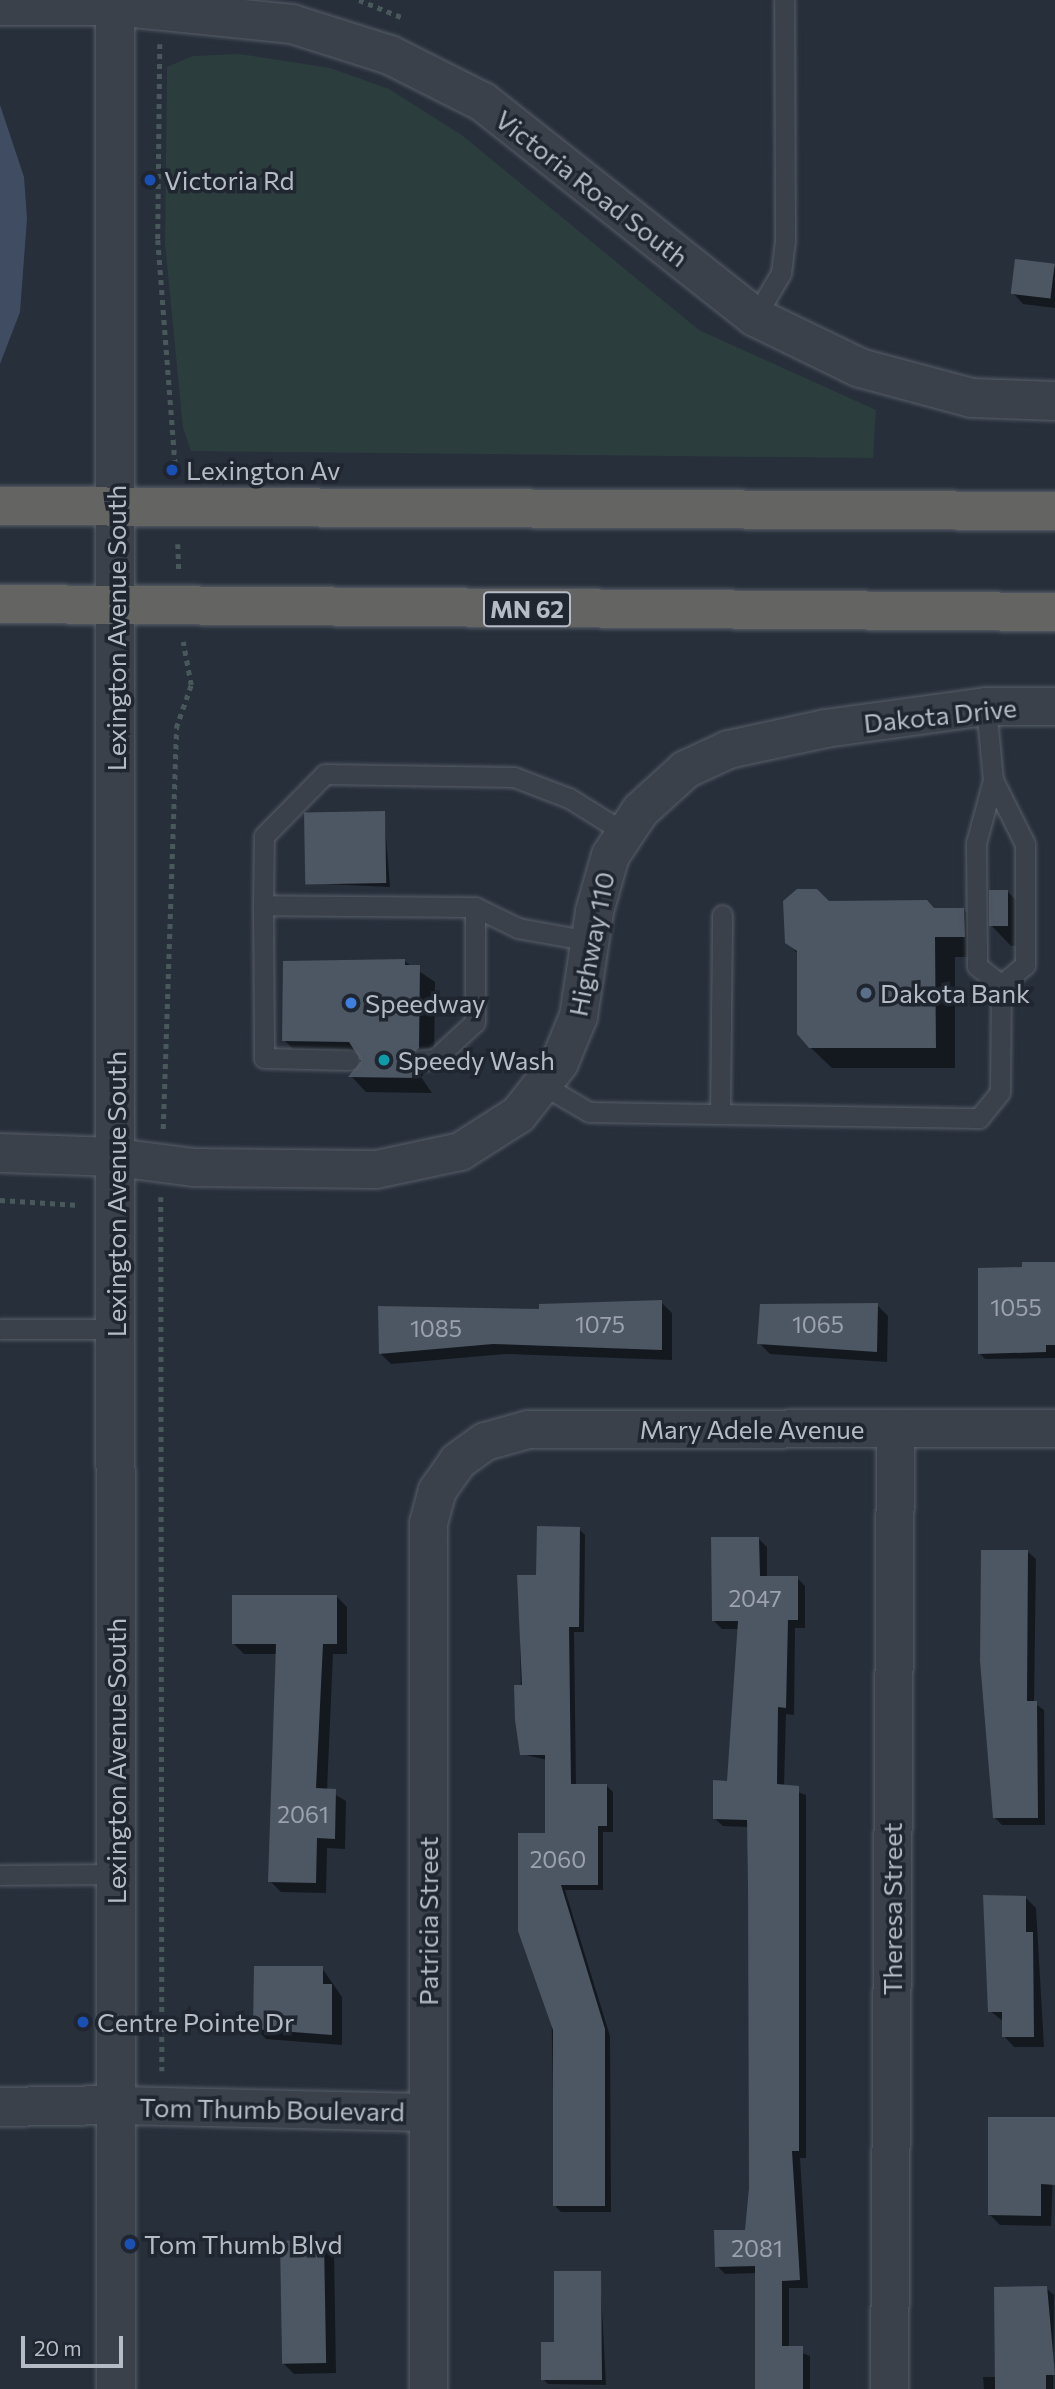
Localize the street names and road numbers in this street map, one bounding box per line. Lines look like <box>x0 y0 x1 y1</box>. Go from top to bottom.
street label: Victoria Road South <box>490 103 694 273</box>
street label: Lexington Avenue South <box>100 485 132 771</box>
road number: MN 62 <box>482 588 572 630</box>
street label: Dakota Drive <box>862 691 1018 739</box>
street label: Highway 110 <box>562 869 620 1019</box>
street label: Lexington Avenue South <box>100 1051 132 1337</box>
street label: Mary Adele Avenue <box>639 1413 865 1445</box>
street label: Lexington Avenue South <box>100 1618 132 1904</box>
street label: Theresa Street <box>876 1823 908 1995</box>
street label: Patricia Street <box>412 1836 444 2006</box>
street label: Tom Thumb Boulevard <box>139 2091 405 2127</box>

